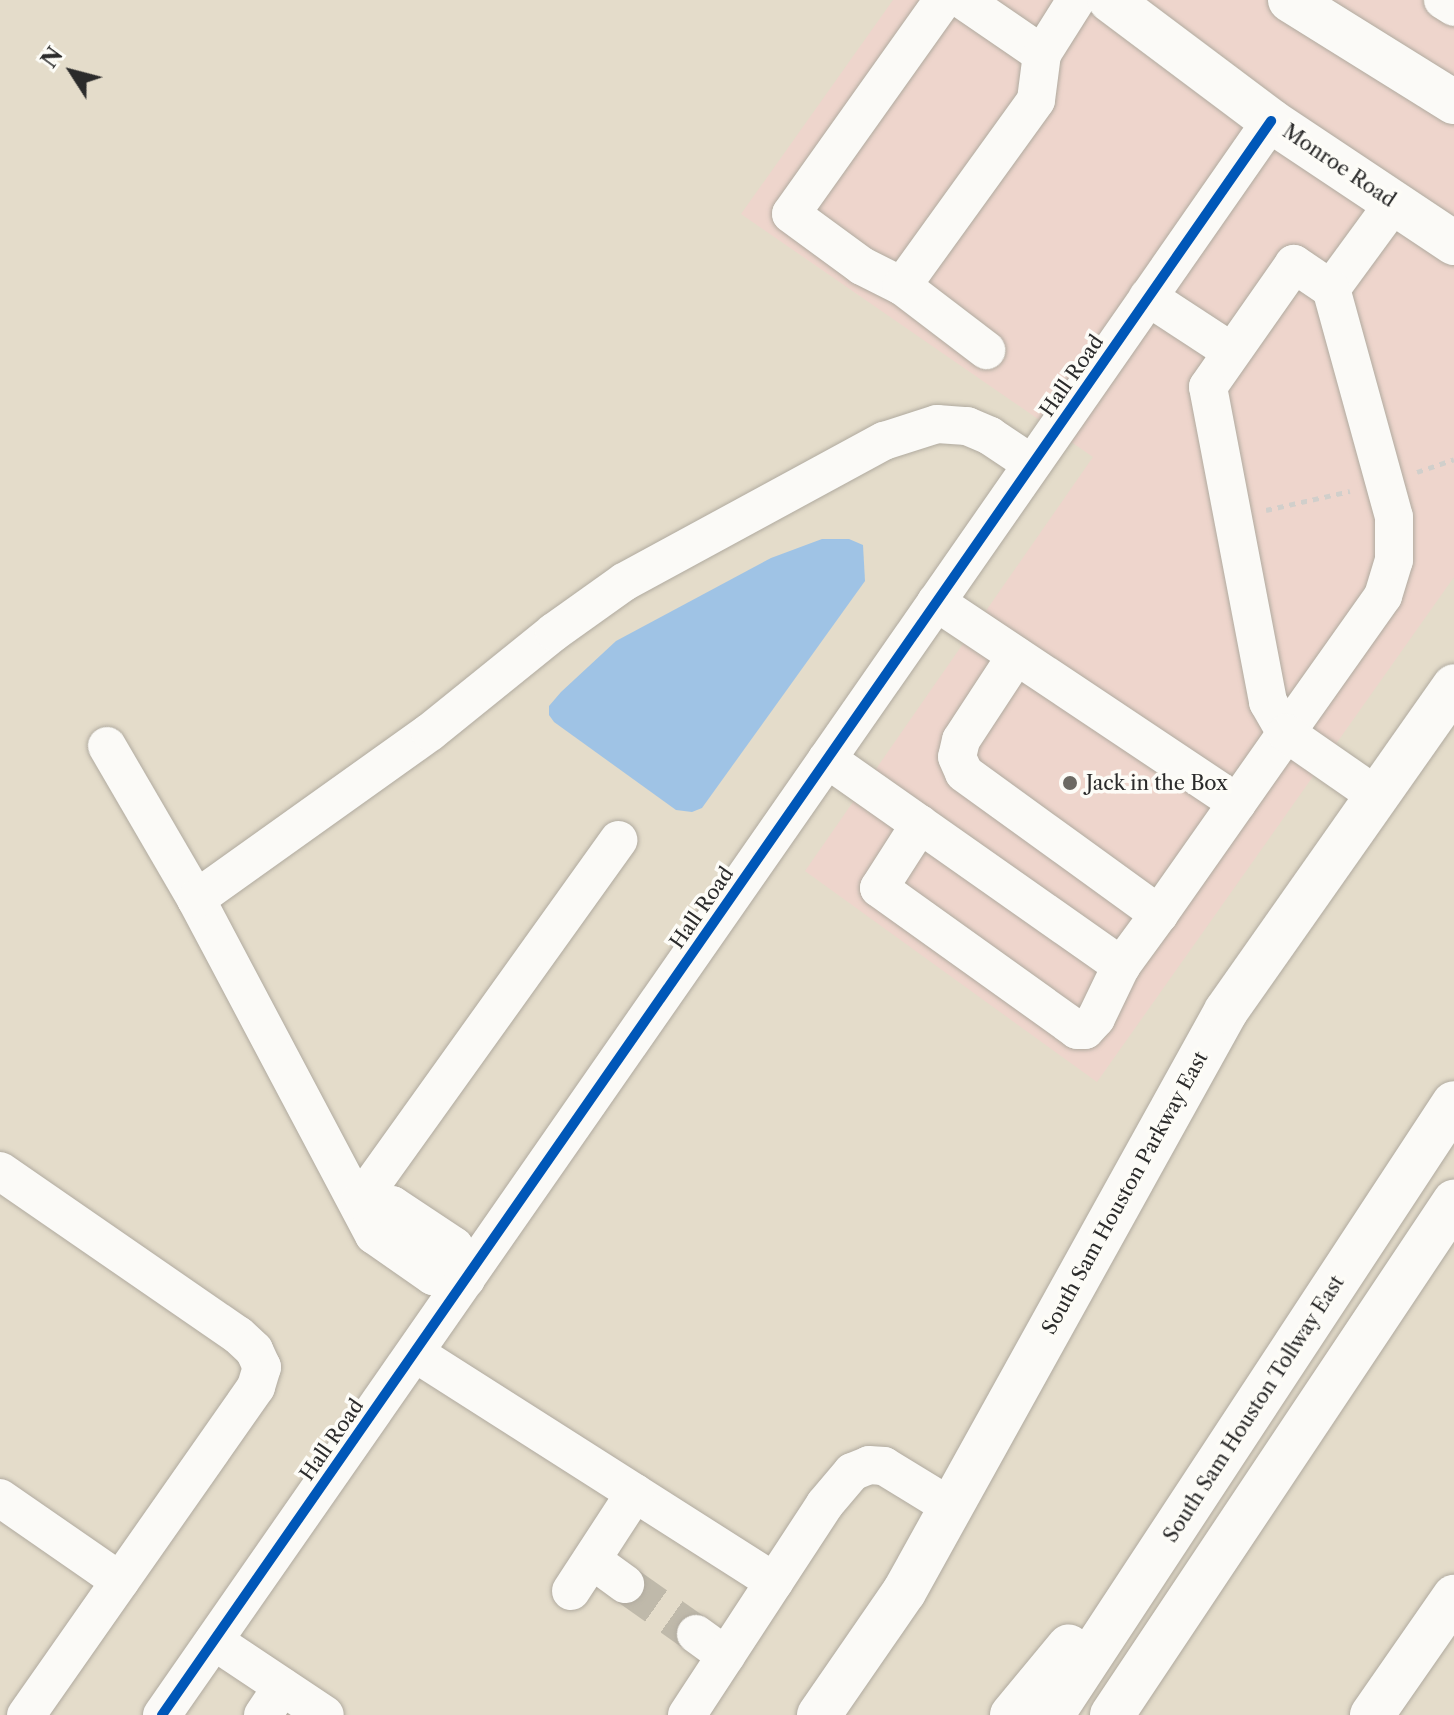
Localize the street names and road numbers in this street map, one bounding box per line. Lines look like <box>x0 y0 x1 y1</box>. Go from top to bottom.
street label: Monroe Road <box>1278 119 1400 213</box>
street label: Hall Road <box>1035 331 1109 421</box>
street label: Hall Road <box>665 863 739 953</box>
street label: South Sam Houston Parkway East <box>1037 1047 1213 1339</box>
street label: South Sam Houston Tollway East <box>1158 1271 1350 1547</box>
street label: Hall Road <box>295 1395 369 1485</box>

